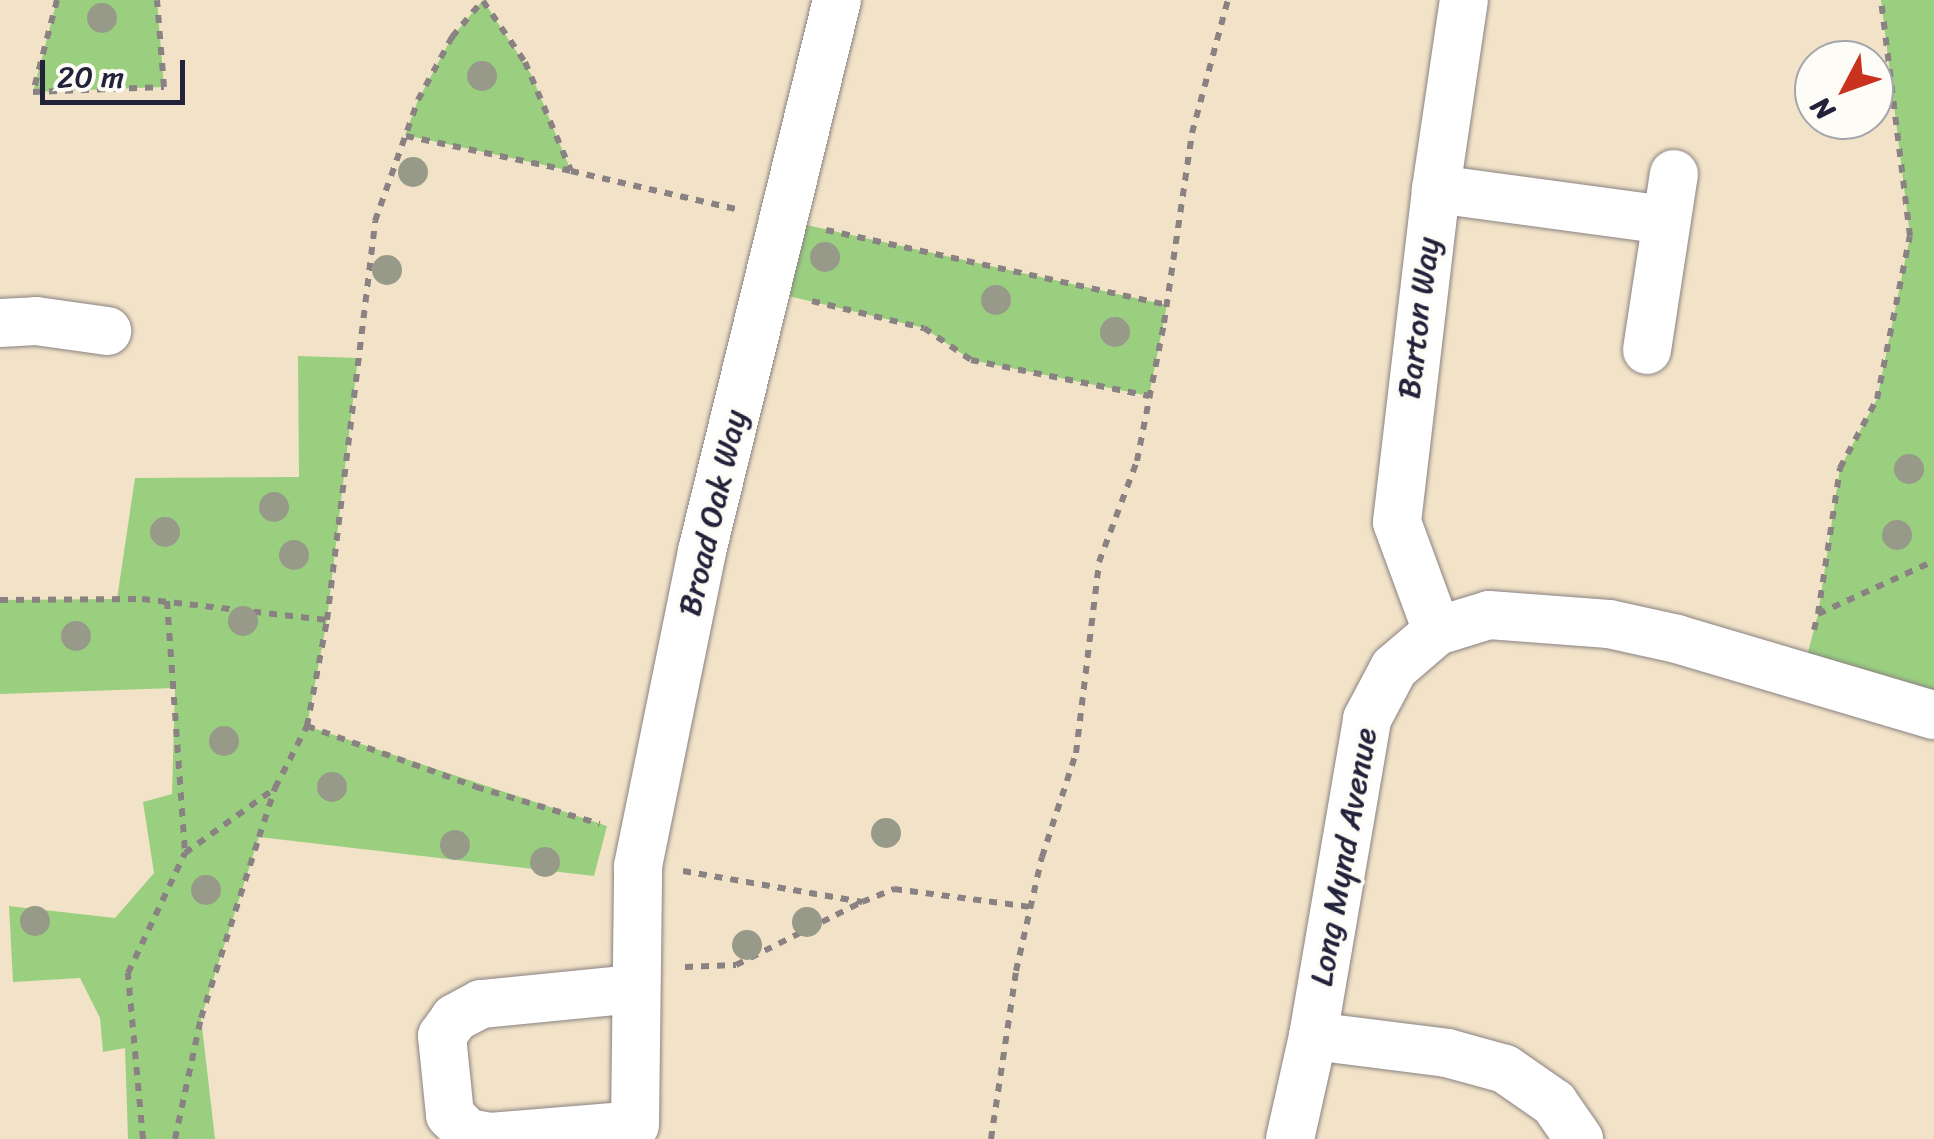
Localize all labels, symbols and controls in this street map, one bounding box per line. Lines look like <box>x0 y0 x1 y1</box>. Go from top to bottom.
scale bar <box>45 40 190 102</box>
north arrow <box>1794 40 1894 140</box>
text: 20 m <box>57 50 124 104</box>
text: N <box>1798 85 1847 132</box>
street label: Barton Way <box>1390 235 1448 401</box>
street label: Broad Oak Way <box>671 406 755 620</box>
street label: Long Mynd Avenue <box>1303 726 1385 988</box>

